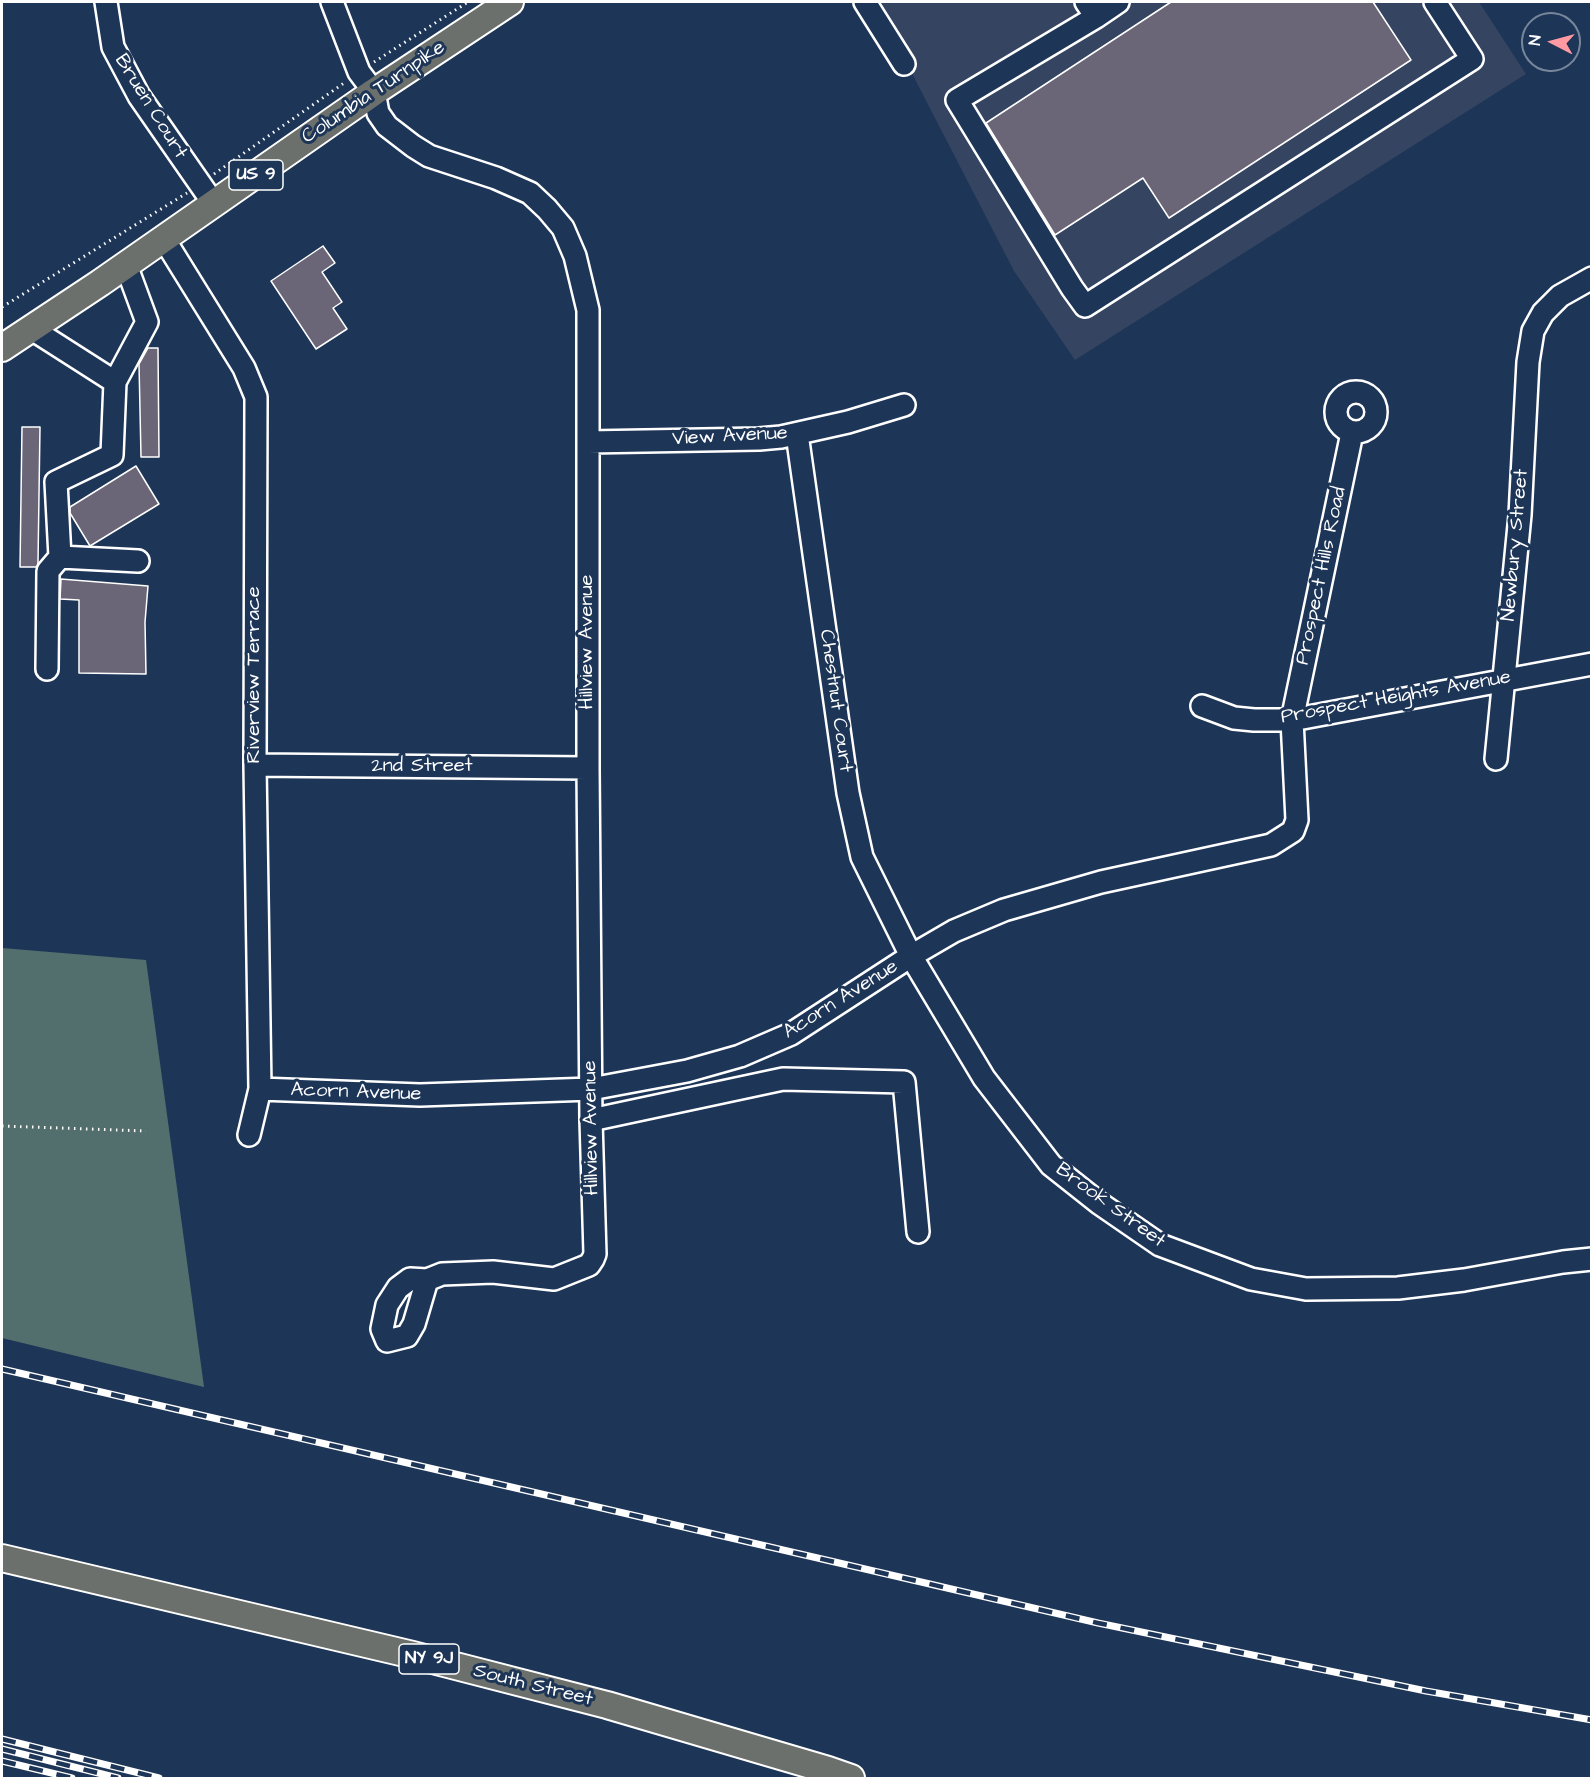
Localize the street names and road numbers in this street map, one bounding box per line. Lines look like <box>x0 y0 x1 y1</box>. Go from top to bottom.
street label: Columbia Turnpike <box>298 36 450 150</box>
street label: Bruen Court <box>108 50 192 164</box>
road number: US 9 <box>229 160 283 190</box>
street label: View Avenue <box>672 422 788 452</box>
street label: Newbury Street <box>1497 468 1535 622</box>
street label: Prospect Hills Road <box>1291 485 1353 667</box>
street label: Hillview Avenue <box>576 575 600 709</box>
street label: Riverview Terrace <box>243 587 267 763</box>
street label: Chestnut Court <box>813 628 857 774</box>
street label: Prospect Heights Avenue <box>1279 666 1513 730</box>
street label: 2nd Street <box>371 755 473 779</box>
street label: Acorn Avenue <box>779 955 903 1045</box>
street label: Hillview Avenue <box>579 1060 605 1196</box>
street label: Acorn Avenue <box>290 1079 422 1107</box>
street label: Brook Street <box>1050 1158 1170 1254</box>
road number: NY 9J <box>399 1644 459 1674</box>
street label: South Street <box>471 1660 595 1712</box>

